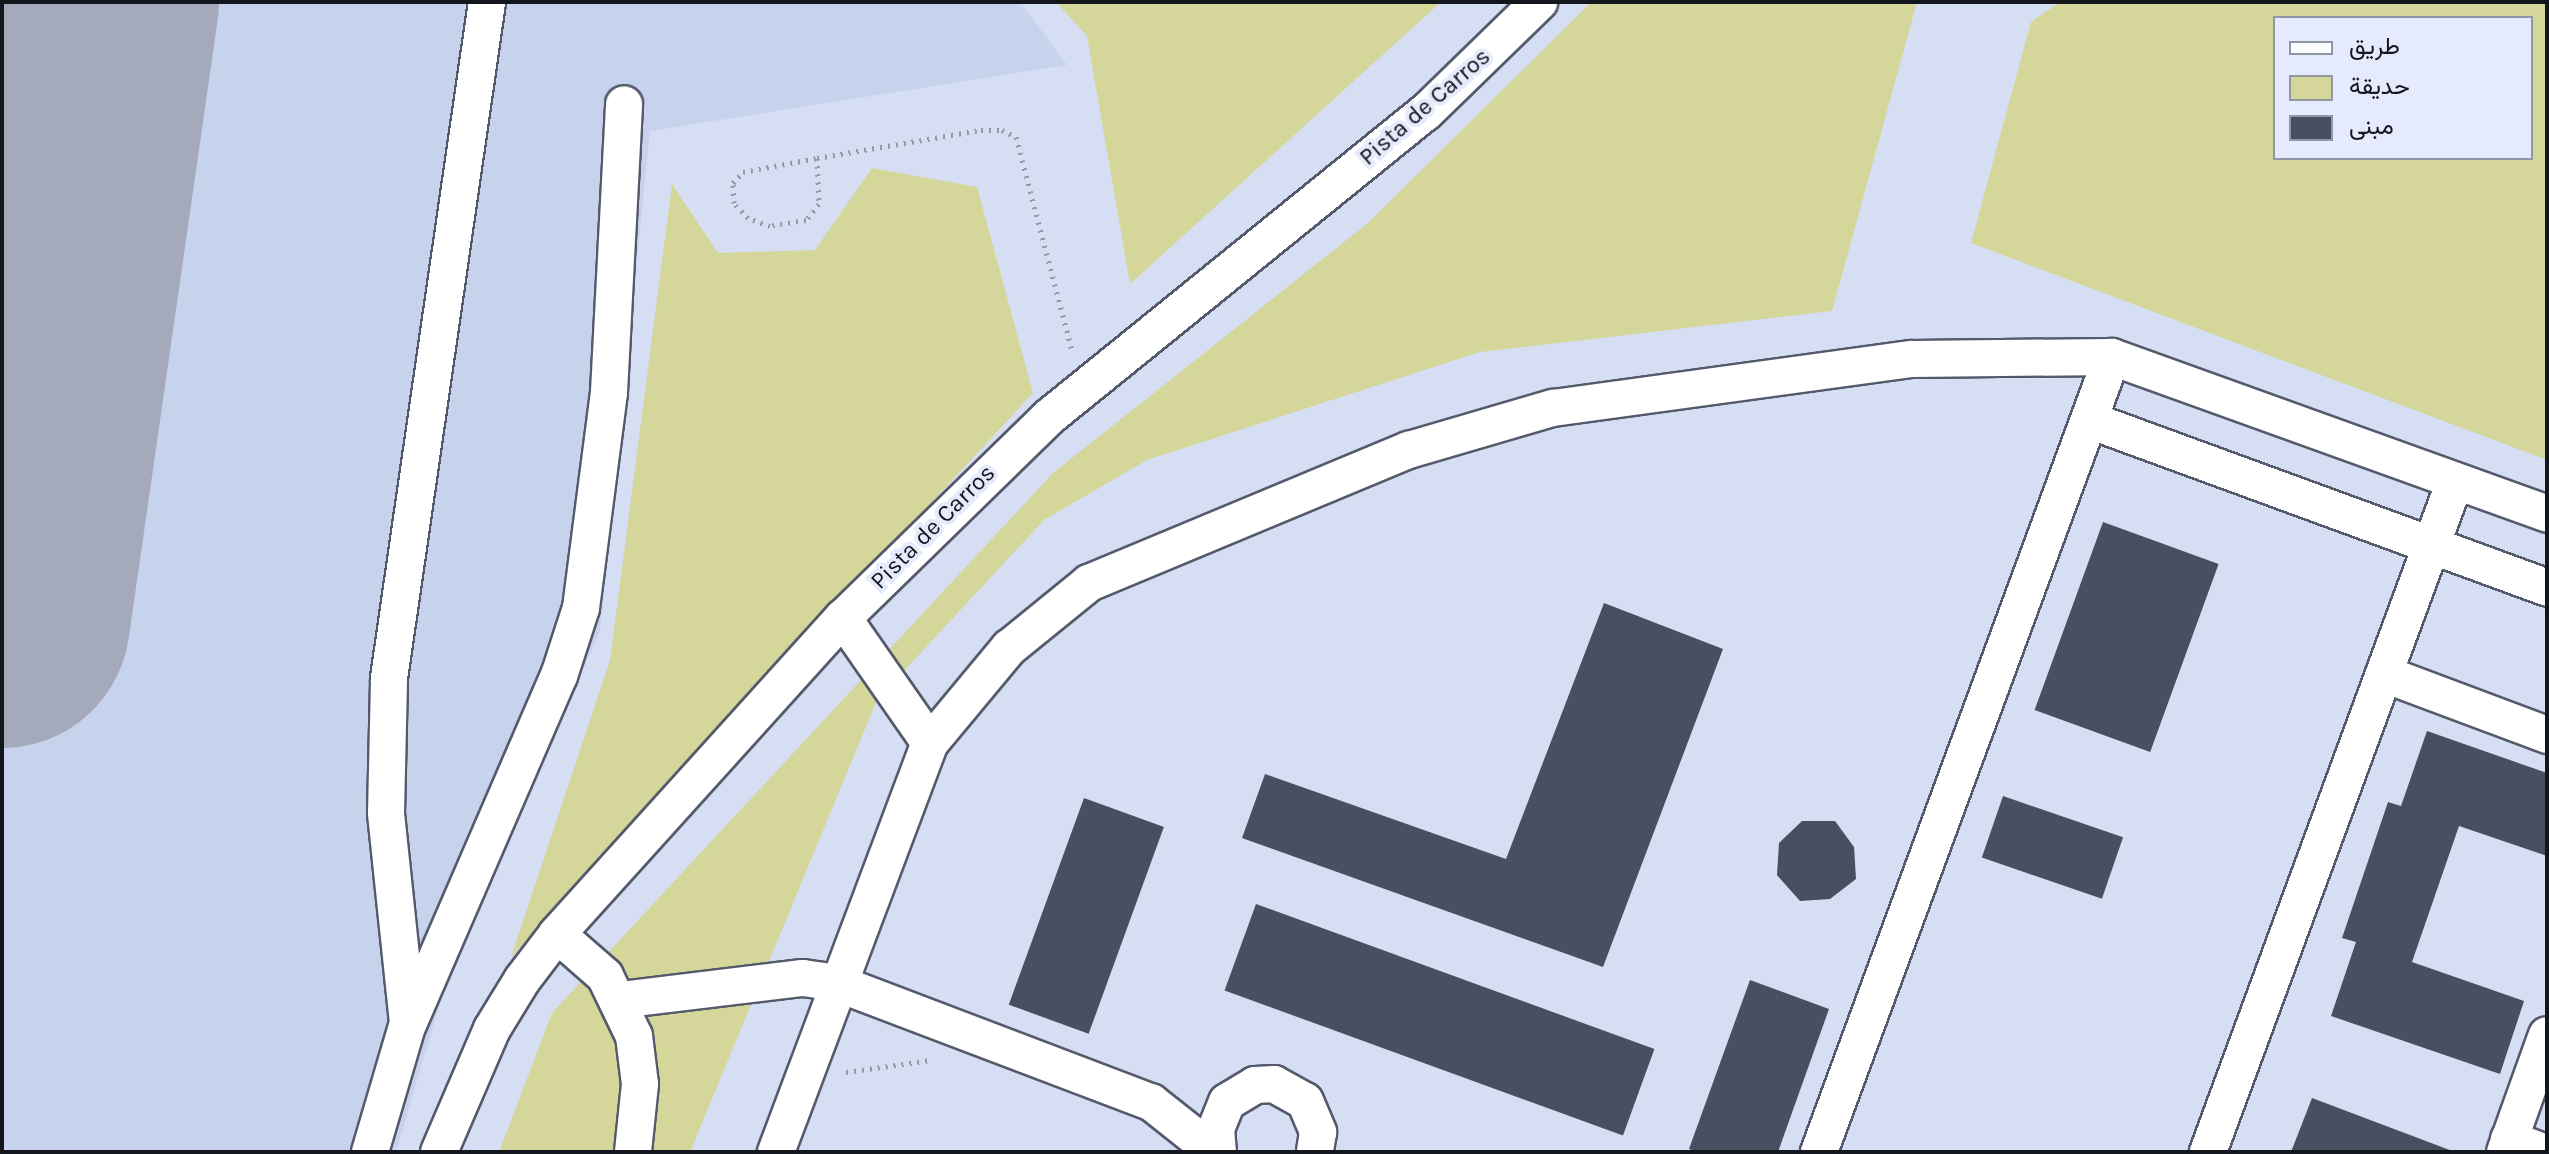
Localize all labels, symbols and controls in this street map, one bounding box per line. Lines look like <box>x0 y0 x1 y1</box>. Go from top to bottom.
legend <box>2273 16 2533 160</box>
text: طريق <box>2349 32 2400 60</box>
street label: Pista de Carros <box>1354 42 1496 172</box>
text: حديقة <box>2349 72 2410 100</box>
text: مبنى <box>2349 112 2394 140</box>
street label: Pista de Carros <box>865 459 1001 595</box>

